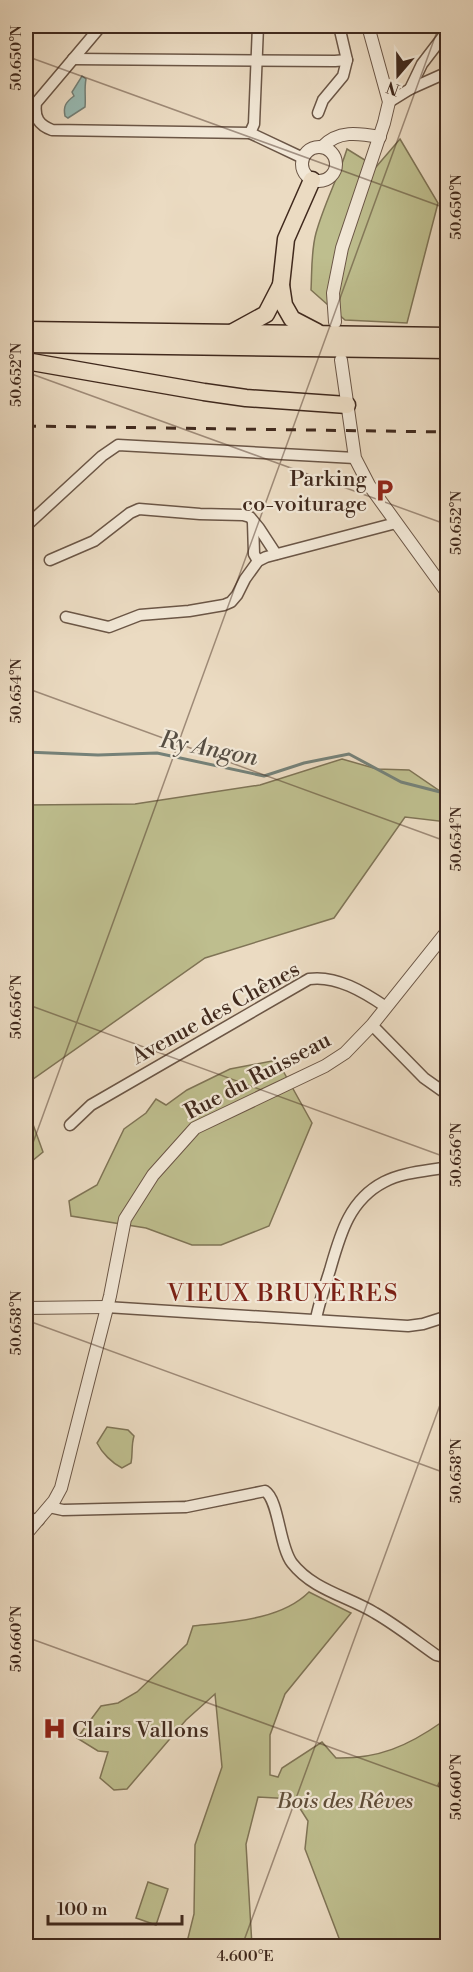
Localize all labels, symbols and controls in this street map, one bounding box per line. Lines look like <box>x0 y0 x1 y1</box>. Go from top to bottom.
text: 50.650°N <box>7 25 26 91</box>
north arrow <box>368 45 428 105</box>
text: N <box>384 76 403 100</box>
text: 50.650°N <box>447 174 466 240</box>
text: 50.652°N <box>7 343 26 407</box>
place label: Parking co-voiturage <box>242 466 368 518</box>
parking icon: Parking co-voiturage <box>372 478 398 504</box>
text: 50.652°N <box>447 491 466 555</box>
text: 50.654°N <box>7 659 26 723</box>
water label: Ry Angon <box>156 725 261 773</box>
text: 50.654°N <box>447 807 466 871</box>
street label: Avenue des Chênes <box>126 956 304 1071</box>
text: 50.656°N <box>7 975 26 1039</box>
street label: Rue du Ruisseau <box>180 1026 336 1126</box>
text: 50.656°N <box>447 1123 466 1187</box>
district label: VIEUX BRUYÈRES <box>166 1278 399 1309</box>
text: 50.658°N <box>7 1291 26 1355</box>
text: 50.658°N <box>447 1439 466 1503</box>
text: 50.660°N <box>7 1606 26 1672</box>
hospital icon: Clairs Vallons <box>41 1716 67 1742</box>
place label: Clairs Vallons <box>72 1717 209 1744</box>
text: 50.660°N <box>447 1754 466 1820</box>
park label: Bois des Rêves <box>276 1788 413 1815</box>
scale bar <box>48 1888 182 1926</box>
text: 100 m <box>57 1898 108 1921</box>
text: 4.600°E <box>216 1947 274 1966</box>

